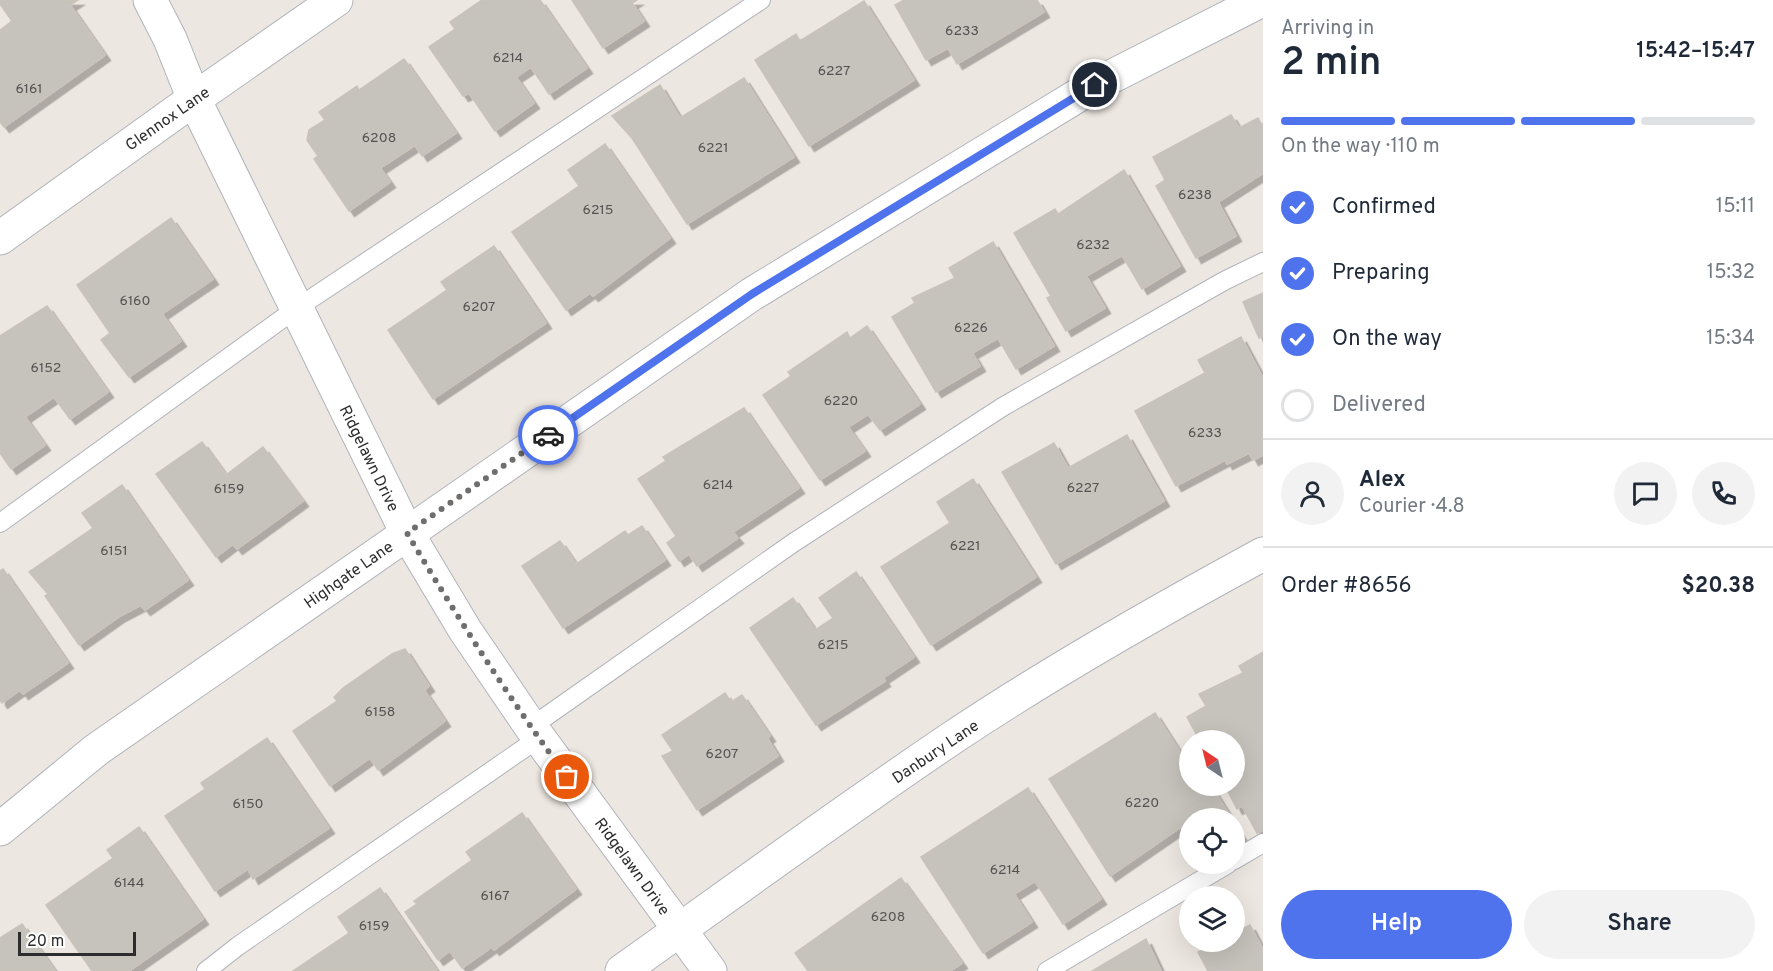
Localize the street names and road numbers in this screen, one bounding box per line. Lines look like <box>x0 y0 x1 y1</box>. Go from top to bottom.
street label: Glennox Lane <box>122 83 214 156</box>
street label: Ridgelawn Drive <box>334 402 403 515</box>
street label: Highgate Lane <box>301 537 398 614</box>
street label: Danbury Lane <box>889 716 983 789</box>
street label: Ridgelawn Drive <box>589 814 674 920</box>

